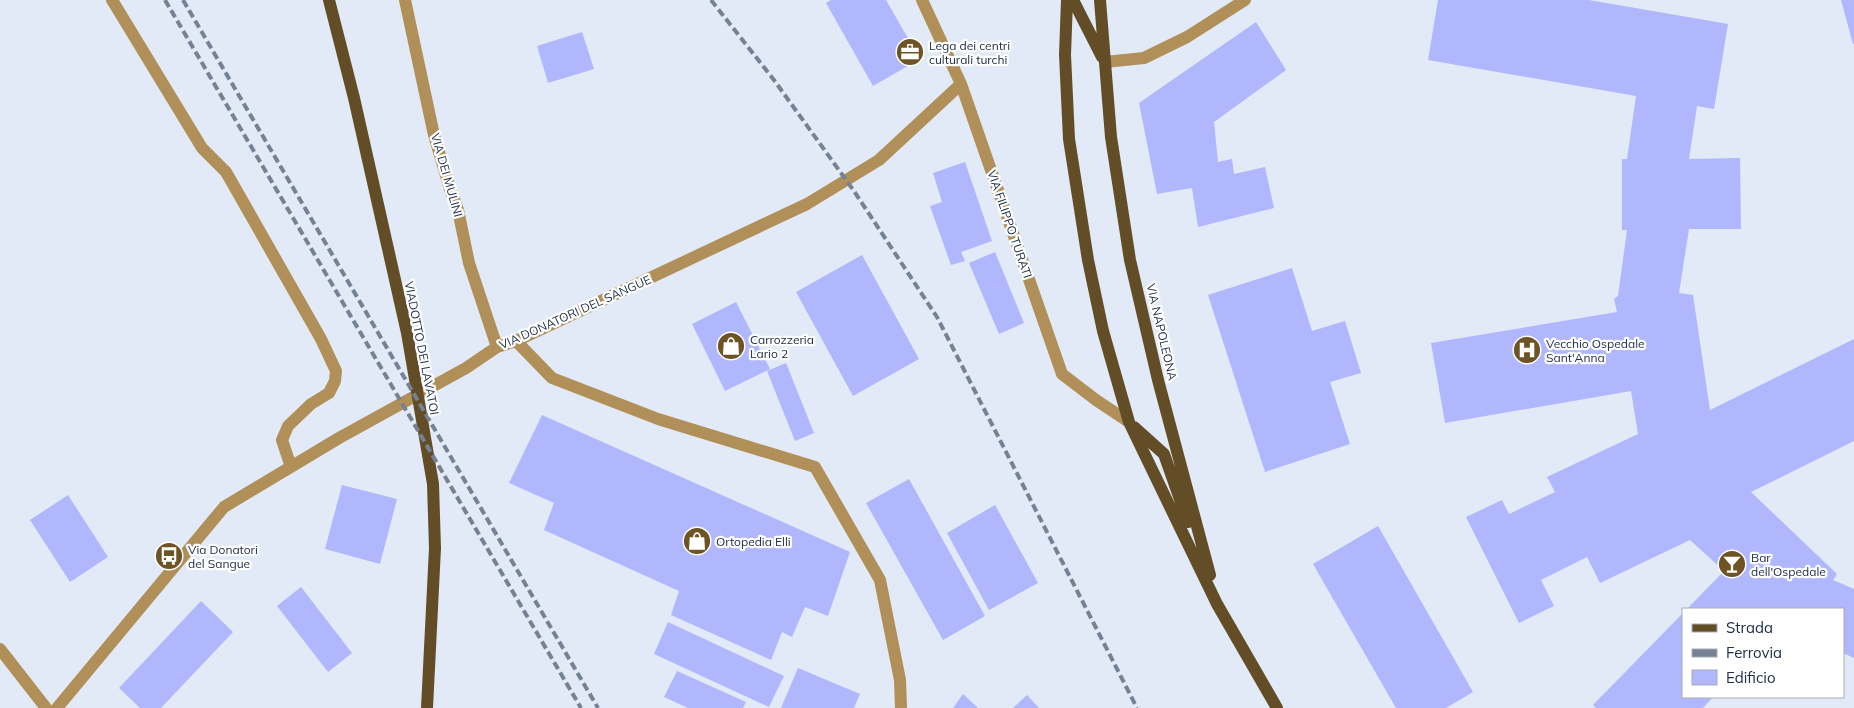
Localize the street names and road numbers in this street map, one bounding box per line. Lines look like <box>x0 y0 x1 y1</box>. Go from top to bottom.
street label: VIA DEI MULINI <box>428 131 466 219</box>
street label: VIA FILIPPO TURATI <box>984 168 1036 280</box>
street label: VIA DONATORI DEL SANGUE <box>497 272 653 352</box>
street label: VIADOTTO DEI LAVATOI <box>402 280 442 416</box>
street label: VIA NAPOLEONA <box>1144 282 1180 382</box>

